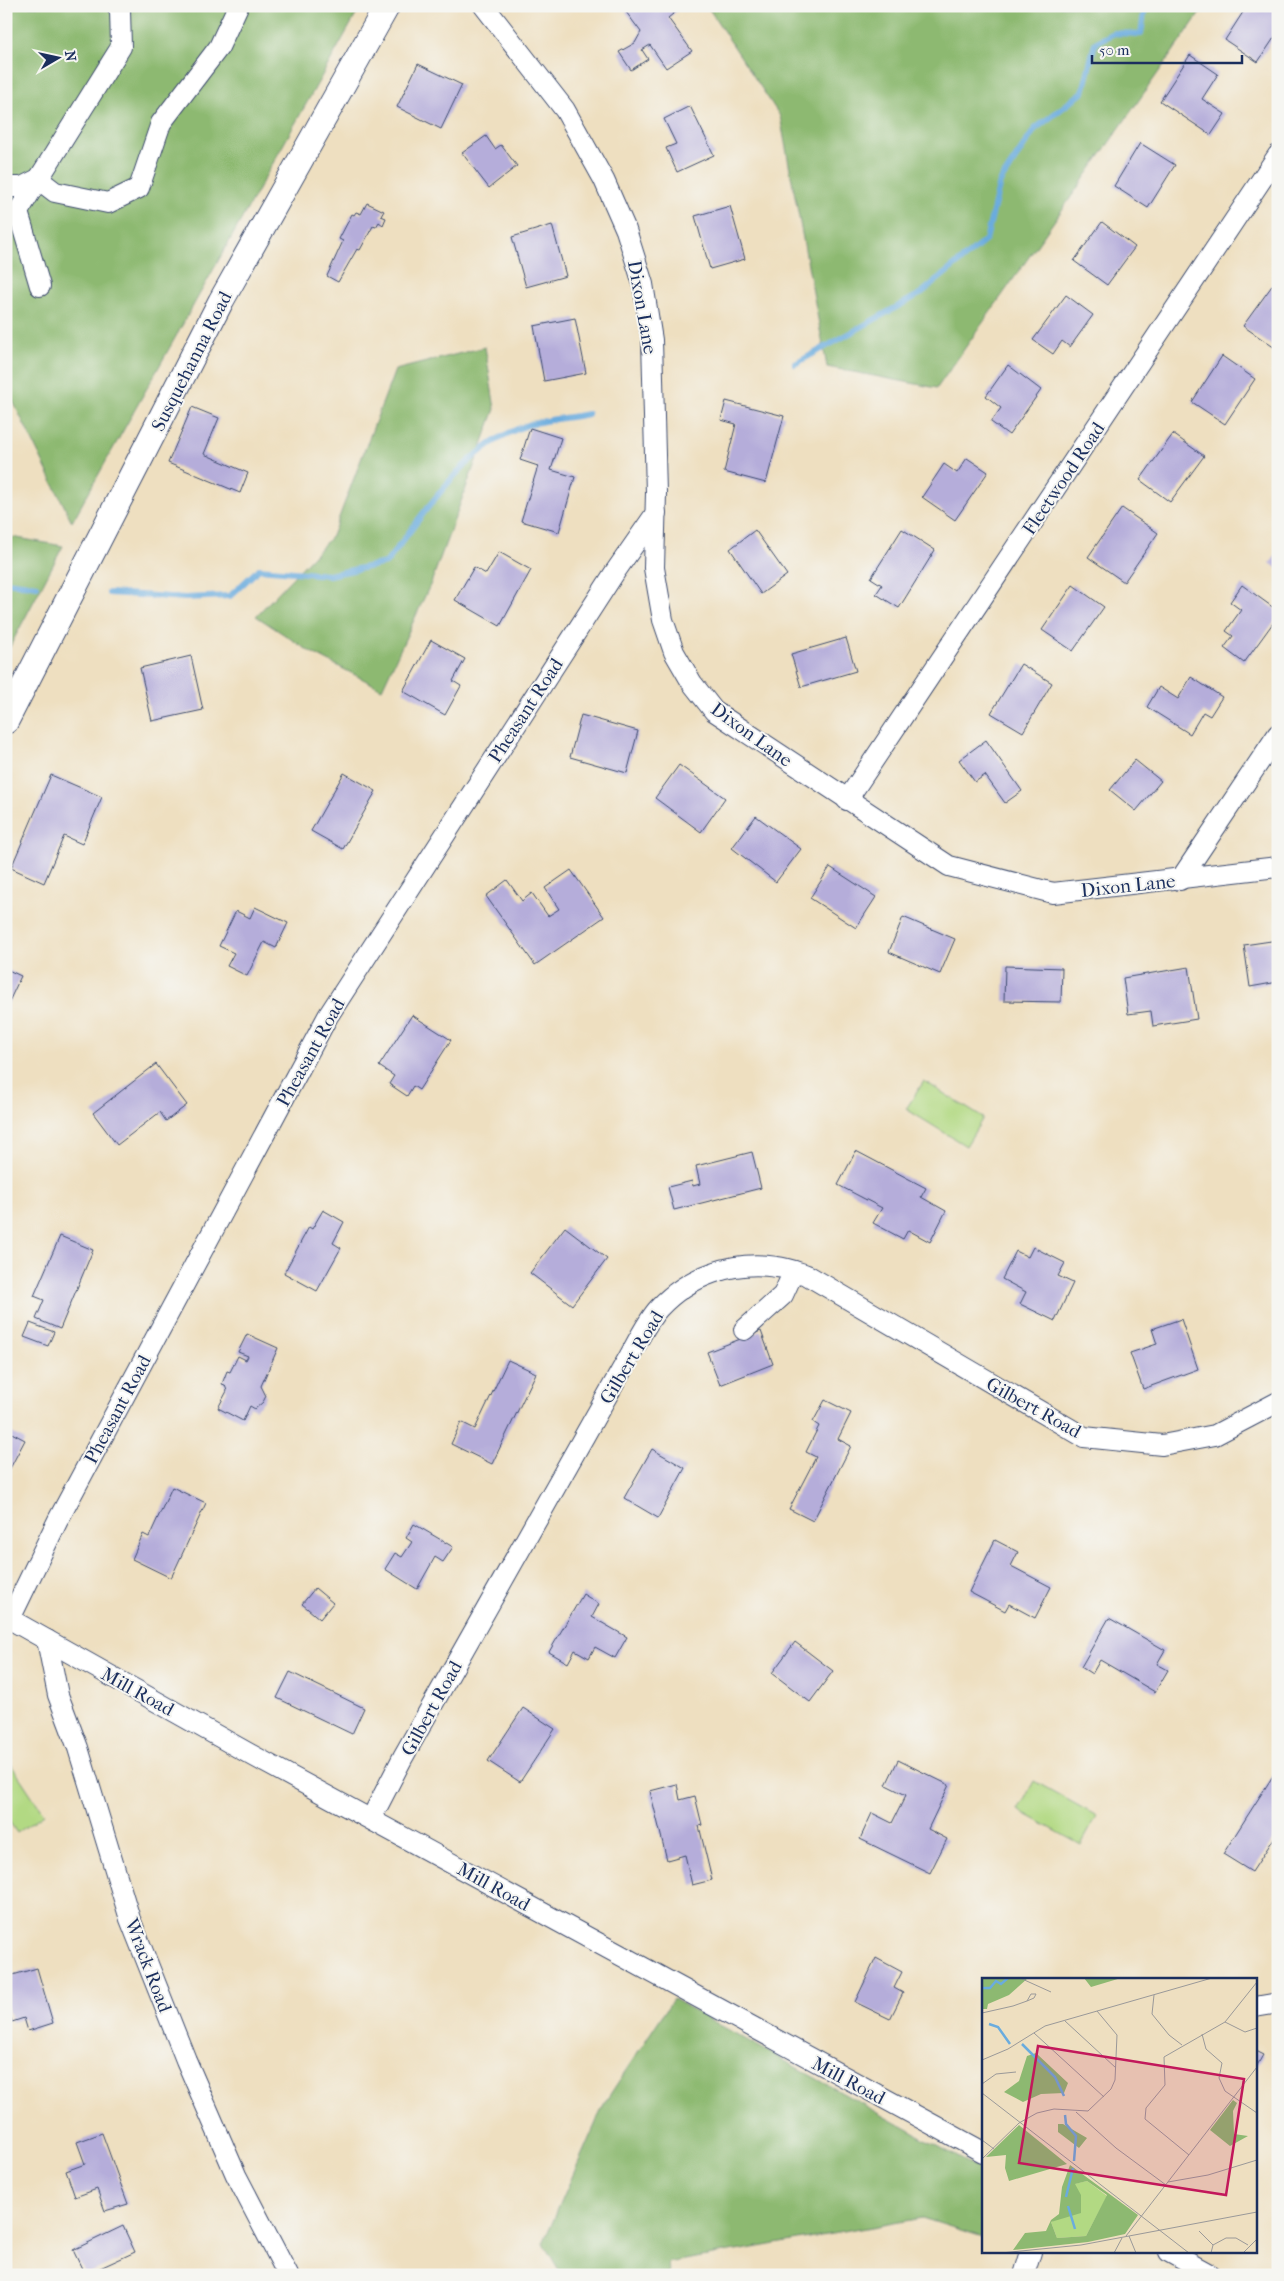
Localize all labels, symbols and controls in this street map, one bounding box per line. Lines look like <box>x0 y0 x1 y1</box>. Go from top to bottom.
north arrow <box>32 32 82 82</box>
scale bar <box>1092 32 1242 64</box>
text: 50 m <box>1099 41 1130 59</box>
text: N <box>61 49 80 63</box>
street label: Dixon Lane <box>623 259 661 356</box>
street label: Susquehanna Road <box>147 287 237 435</box>
street label: Fleetwood Road <box>1018 418 1110 539</box>
street label: Pheasant Road <box>484 654 568 767</box>
street label: Dixon Lane <box>707 698 796 772</box>
street label: Dixon Lane <box>1080 870 1176 902</box>
street label: Pheasant Road <box>272 994 350 1110</box>
street label: Gilbert Road <box>595 1306 669 1408</box>
street label: Pheasant Road <box>80 1351 156 1468</box>
street label: Gilbert Road <box>982 1373 1085 1443</box>
street label: Gilbert Road <box>397 1657 467 1760</box>
street label: Mill Road <box>97 1663 178 1721</box>
street label: Mill Road <box>453 1858 534 1916</box>
street label: Wrack Road <box>120 1914 176 2016</box>
inset map <box>982 1978 1256 2254</box>
street label: Mill Road <box>808 2052 890 2110</box>

